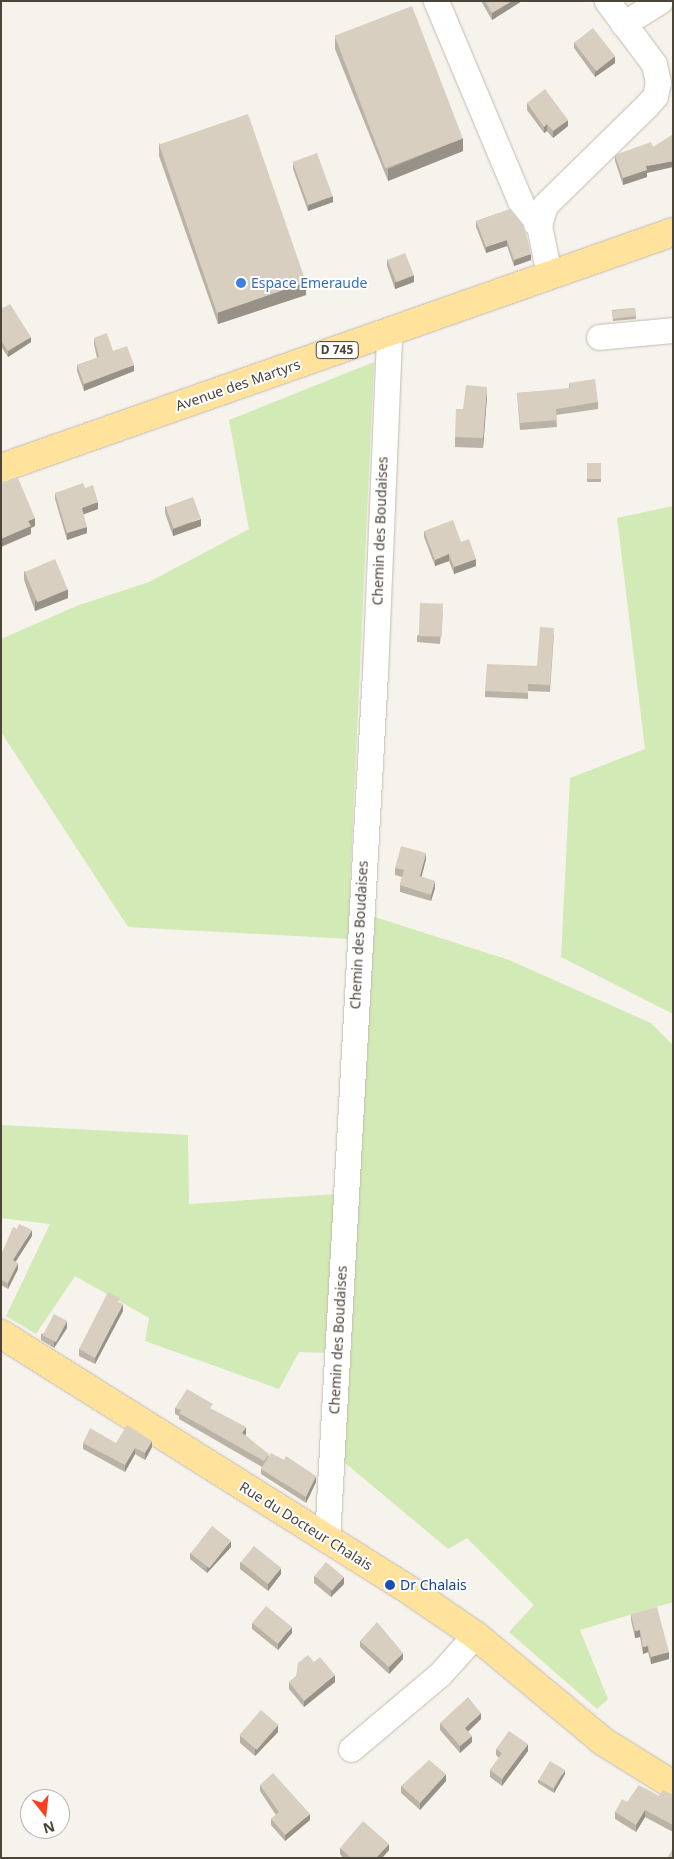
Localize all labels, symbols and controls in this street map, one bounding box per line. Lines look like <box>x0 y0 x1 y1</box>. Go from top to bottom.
place label: Espace Emeraude <box>251 275 367 291</box>
marker: Espace Emeraude <box>235 277 247 289</box>
road number: D 745 <box>316 340 358 360</box>
street label: Avenue des Martyrs <box>173 356 303 414</box>
street label: Chemin des Boudaises <box>369 456 391 606</box>
street label: Chemin des Boudaises <box>347 860 371 1010</box>
street label: Chemin des Boudaises <box>326 1265 350 1415</box>
street label: Rue du Docteur Chalais <box>237 1478 375 1574</box>
place label: Dr Chalais <box>400 1577 467 1593</box>
marker: Dr Chalais <box>384 1579 396 1591</box>
north arrow <box>20 1789 70 1839</box>
text: N <box>41 1817 57 1839</box>

